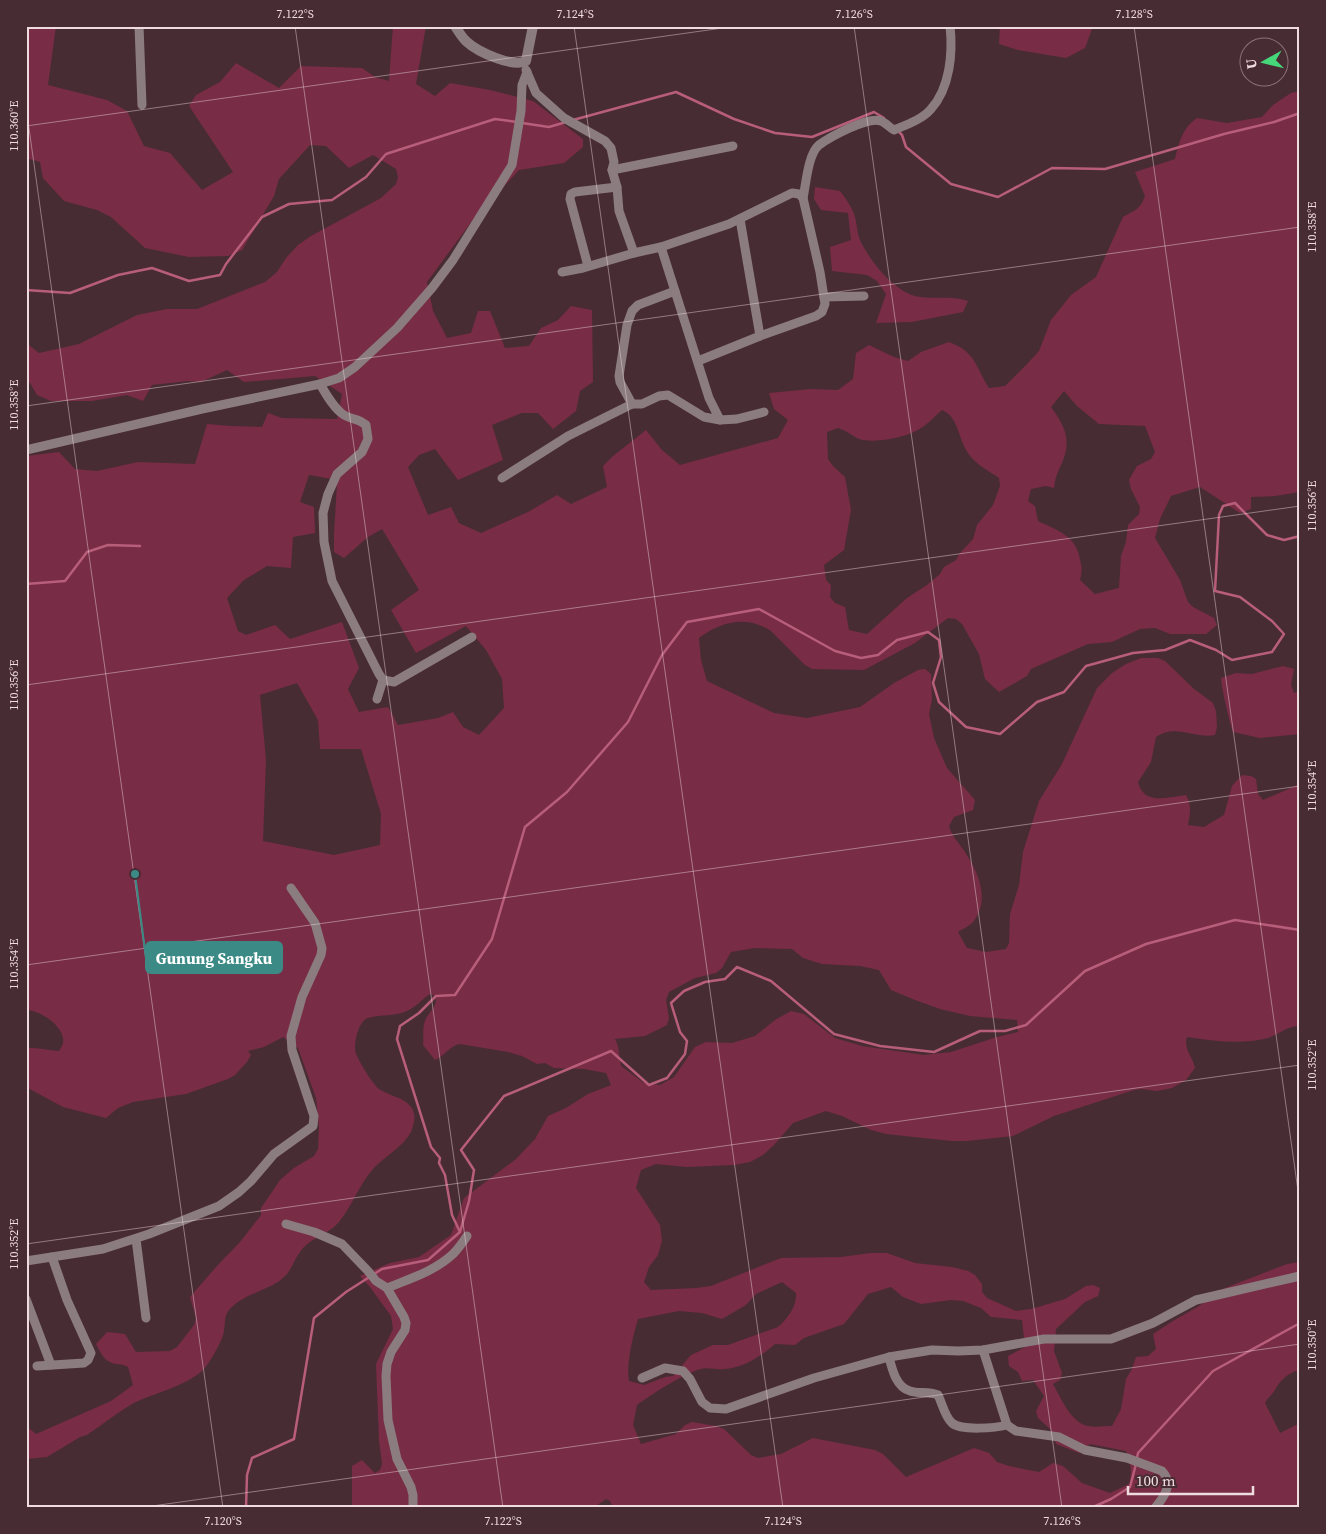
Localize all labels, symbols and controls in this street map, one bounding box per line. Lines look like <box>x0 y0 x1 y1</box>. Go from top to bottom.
text: 7.122°S <box>276 6 314 22</box>
text: 7.124°S <box>556 6 594 22</box>
text: 7.126°S <box>835 6 873 22</box>
text: 7.128°S <box>1115 6 1153 22</box>
north arrow <box>1238 38 1288 88</box>
text: U <box>1241 57 1262 70</box>
text: 110.360°E <box>6 101 22 151</box>
text: 110.358°E <box>1304 202 1320 252</box>
text: 110.358°E <box>6 380 22 430</box>
text: 110.356°E <box>1304 481 1320 531</box>
text: 110.356°E <box>6 660 22 710</box>
text: 110.354°E <box>1304 761 1320 811</box>
text: 110.354°E <box>6 939 22 989</box>
callout: Gunung Sangku <box>146 942 282 973</box>
text: Gunung Sangku <box>156 947 273 969</box>
text: 110.352°E <box>1304 1040 1320 1090</box>
text: 110.352°E <box>6 1219 22 1269</box>
text: 110.350°E <box>1304 1320 1320 1370</box>
scale bar <box>1128 1464 1254 1496</box>
text: 100 m <box>1136 1470 1176 1491</box>
text: 7.120°S <box>204 1513 242 1529</box>
text: 7.122°S <box>484 1513 522 1529</box>
text: 7.124°S <box>764 1513 802 1529</box>
text: 7.126°S <box>1043 1513 1081 1529</box>

